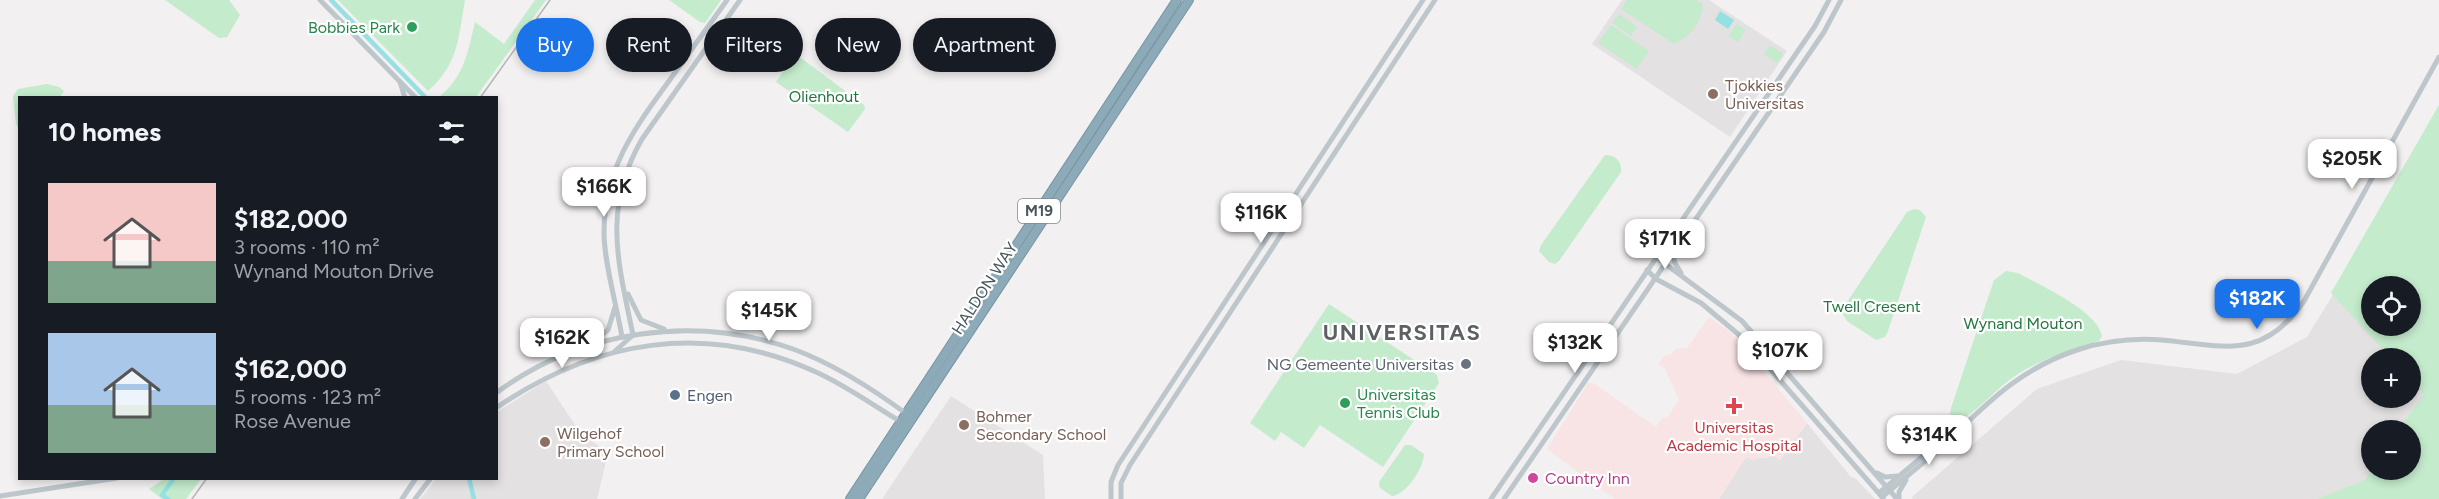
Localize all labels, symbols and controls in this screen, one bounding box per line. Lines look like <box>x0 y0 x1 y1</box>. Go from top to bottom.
place label: Bobbies Park <box>308 18 400 37</box>
chip: Buy <box>516 18 594 72</box>
chip: Rent <box>606 18 692 72</box>
chip: Filters <box>704 18 803 72</box>
chip: New <box>815 18 901 72</box>
chip: Apartment <box>913 18 1056 72</box>
marker: Bobbies Park <box>405 20 419 34</box>
place label: Tjokkies Universitas <box>1725 76 1804 113</box>
park label: Olienhout <box>789 87 859 106</box>
marker: Tjokkies Universitas <box>1706 87 1720 101</box>
text: 10 homes <box>48 116 161 148</box>
icon: filters <box>435 116 468 149</box>
pin: $205K <box>2310 139 2394 190</box>
text: $205K <box>2322 146 2382 170</box>
pin: $166K <box>562 167 646 218</box>
text: $166K <box>576 174 632 198</box>
pin: $116K <box>1219 193 1303 244</box>
road number: M19 <box>1018 199 1060 223</box>
text: $116K <box>1235 200 1287 224</box>
text: $182,000 <box>234 203 348 235</box>
icon: home <box>96 207 168 279</box>
pin: $171K <box>1623 219 1707 270</box>
text: $171K <box>1639 226 1691 250</box>
text: 3 rooms · 110 m² <box>234 235 380 259</box>
street label: HALDON WAY <box>948 238 1021 338</box>
text: Wynand Mouton Drive <box>234 259 434 283</box>
map controls <box>2361 276 2421 480</box>
button: locate <box>2361 276 2421 336</box>
pin: $182K <box>2215 279 2299 330</box>
text: $182K <box>2229 286 2285 310</box>
pin: $145K <box>727 291 811 342</box>
park label: Twell Cresent <box>1823 297 1921 316</box>
text: $145K <box>740 298 798 322</box>
park label: Wynand Mouton <box>1963 314 2083 333</box>
pin: $162K <box>520 318 604 369</box>
district label: UNIVERSITAS <box>1323 319 1481 346</box>
pin: $132K <box>1533 323 1617 374</box>
text: $162K <box>534 325 590 349</box>
text: $132K <box>1547 330 1603 354</box>
pin: $107K <box>1738 331 1822 382</box>
text: $107K <box>1752 338 1808 362</box>
button: + <box>2361 348 2421 408</box>
text: $162,000 <box>234 353 347 385</box>
place label: NG Gemeente Universitas <box>1267 355 1454 374</box>
icon: home <box>96 357 168 429</box>
marker: NG Gemeente Universitas <box>1459 357 1473 371</box>
text: 5 rooms · 123 m² <box>234 385 381 409</box>
place label: Universitas Tennis Club <box>1357 385 1440 422</box>
place label: Engen <box>687 386 733 405</box>
marker: Engen <box>668 388 682 402</box>
marker: Universitas Tennis Club <box>1338 396 1352 410</box>
marker: Universitas Academic Hospital <box>1725 397 1743 415</box>
place label: Bohmer Secondary School <box>976 407 1106 444</box>
text: Rose Avenue <box>234 409 351 433</box>
pin: $314K <box>1887 415 1971 466</box>
marker: Bohmer Secondary School <box>957 418 971 432</box>
place label: Universitas Academic Hospital <box>1666 418 1802 455</box>
button: − <box>2361 420 2421 480</box>
text: $314K <box>1901 422 1957 446</box>
place label: Wilgehof Primary School <box>557 424 664 461</box>
marker: Wilgehof Primary School <box>538 435 552 449</box>
place label: Country Inn <box>1545 469 1630 488</box>
marker: Country Inn <box>1526 471 1540 485</box>

